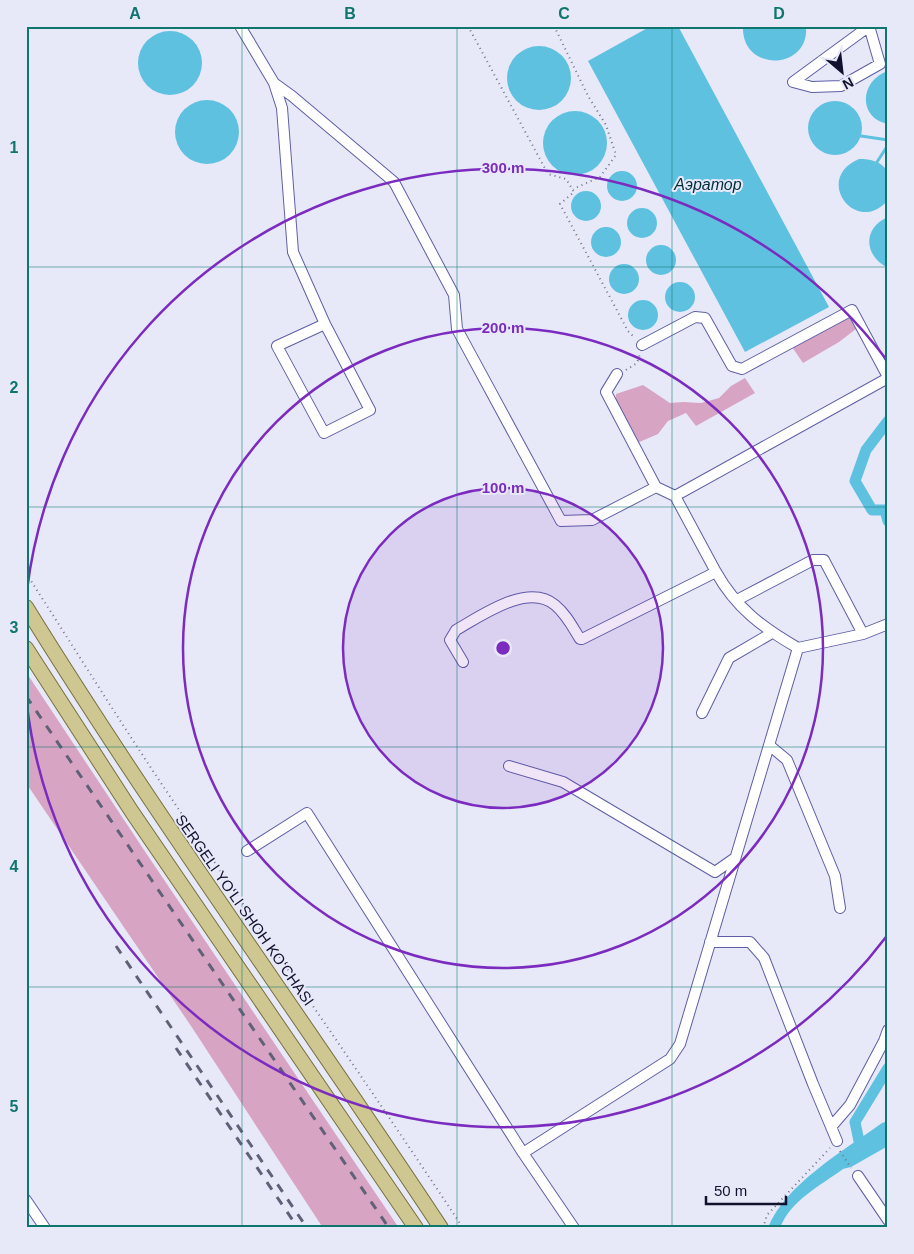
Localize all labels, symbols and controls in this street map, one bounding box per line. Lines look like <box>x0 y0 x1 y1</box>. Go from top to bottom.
text: A <box>129 5 141 22</box>
text: B <box>344 5 356 22</box>
text: C <box>558 5 570 22</box>
text: D <box>773 5 785 22</box>
north arrow <box>816 48 866 98</box>
text: N <box>840 74 856 93</box>
text: 1 <box>10 139 19 156</box>
text: 300 m <box>482 159 524 176</box>
water label: Аэратор <box>673 176 742 193</box>
text: 200 m <box>482 319 524 336</box>
text: 2 <box>10 379 19 396</box>
text: 100 m <box>482 479 524 496</box>
text: 3 <box>10 619 19 636</box>
centre of rings <box>494 639 512 657</box>
street label: SERGELI YO‘LI SHOH KO‘CHASI <box>172 811 318 1009</box>
text: 4 <box>10 858 19 875</box>
text: 5 <box>10 1098 19 1115</box>
scale bar <box>706 1174 786 1206</box>
text: 50 m <box>714 1182 747 1199</box>

